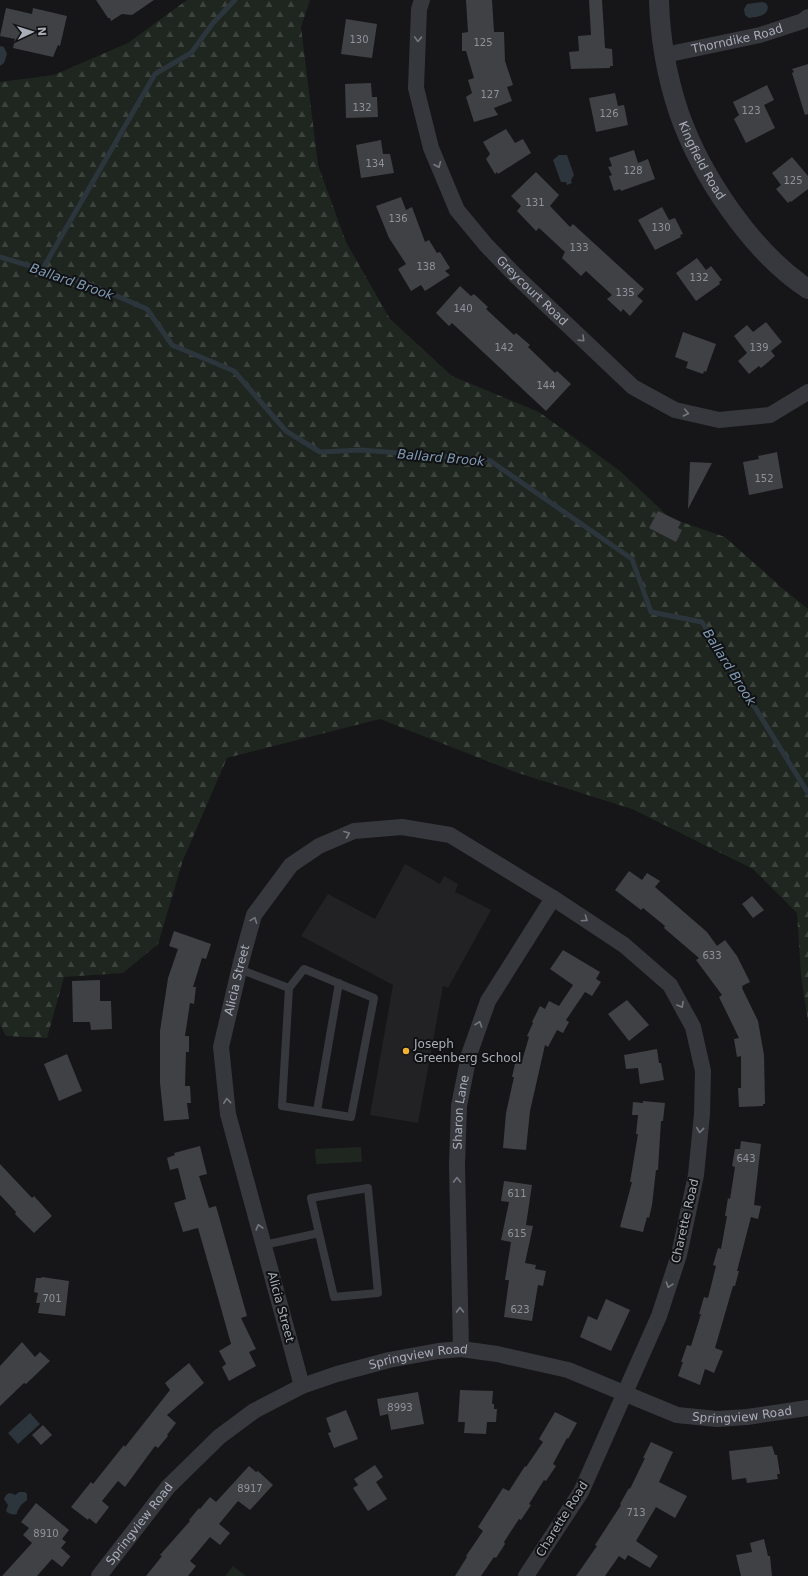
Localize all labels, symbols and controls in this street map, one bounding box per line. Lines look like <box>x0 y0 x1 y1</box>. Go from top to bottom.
north arrow <box>12 12 52 52</box>
street label: Thorndike Road <box>689 21 785 56</box>
text: N <box>35 26 48 36</box>
house number: 130 <box>349 34 369 45</box>
one-way arrow <box>414 36 422 42</box>
house number: 125 <box>473 37 493 48</box>
house number: 127 <box>480 89 500 100</box>
house number: 132 <box>352 102 372 113</box>
house number: 123 <box>741 105 761 116</box>
house number: 126 <box>599 108 619 119</box>
street label: Kingfield Road <box>676 119 728 202</box>
house number: 134 <box>365 158 385 169</box>
one-way arrow <box>433 161 441 169</box>
house number: 128 <box>623 165 643 176</box>
house number: 125 <box>783 175 803 186</box>
house number: 131 <box>525 197 545 208</box>
house number: 136 <box>388 213 408 224</box>
house number: 130 <box>651 222 671 233</box>
house number: 133 <box>569 242 589 253</box>
street label: Greycourt Road <box>494 253 571 328</box>
water label: Ballard Brook <box>28 260 116 303</box>
house number: 138 <box>416 261 436 272</box>
house number: 132 <box>689 272 709 283</box>
house number: 135 <box>615 287 635 298</box>
house number: 140 <box>453 303 473 314</box>
one-way arrow <box>577 334 585 341</box>
house number: 142 <box>494 342 514 353</box>
house number: 139 <box>749 342 769 353</box>
house number: 144 <box>536 380 556 391</box>
one-way arrow <box>683 408 690 416</box>
water label: Ballard Brook <box>397 446 486 469</box>
house number: 152 <box>754 473 774 484</box>
water label: Ballard Brook <box>700 626 759 709</box>
one-way arrow <box>343 831 350 839</box>
one-way arrow <box>581 914 588 922</box>
one-way arrow <box>249 916 257 923</box>
street label: Alicia Street <box>222 943 253 1017</box>
house number: 633 <box>702 950 722 961</box>
one-way arrow <box>676 1001 683 1008</box>
one-way arrow <box>475 1021 483 1028</box>
place label: Joseph Greenberg School <box>413 1037 521 1065</box>
marker: Joseph Greenberg School <box>401 1046 411 1056</box>
street label: Sharon Lane <box>451 1074 472 1150</box>
one-way arrow <box>222 1098 231 1104</box>
one-way arrow <box>696 1127 705 1133</box>
house number: 643 <box>736 1153 756 1164</box>
one-way arrow <box>453 1177 462 1183</box>
street label: Charette Road <box>668 1177 702 1265</box>
house number: 611 <box>507 1188 527 1199</box>
one-way arrow <box>255 1223 264 1230</box>
house number: 615 <box>507 1228 527 1239</box>
street label: Alicia Street <box>265 1270 297 1344</box>
one-way arrow <box>665 1281 674 1288</box>
house number: 701 <box>42 1293 62 1304</box>
house number: 623 <box>510 1304 530 1315</box>
one-way arrow <box>456 1307 465 1313</box>
street label: Springview Road <box>367 1342 469 1372</box>
house number: 8993 <box>387 1402 413 1413</box>
street label: Springview Road <box>691 1403 793 1426</box>
street label: Charette Road <box>533 1479 591 1559</box>
street label: Springview Road <box>103 1480 176 1568</box>
house number: 8917 <box>237 1483 263 1494</box>
house number: 713 <box>626 1507 646 1518</box>
house number: 8910 <box>33 1528 59 1539</box>

